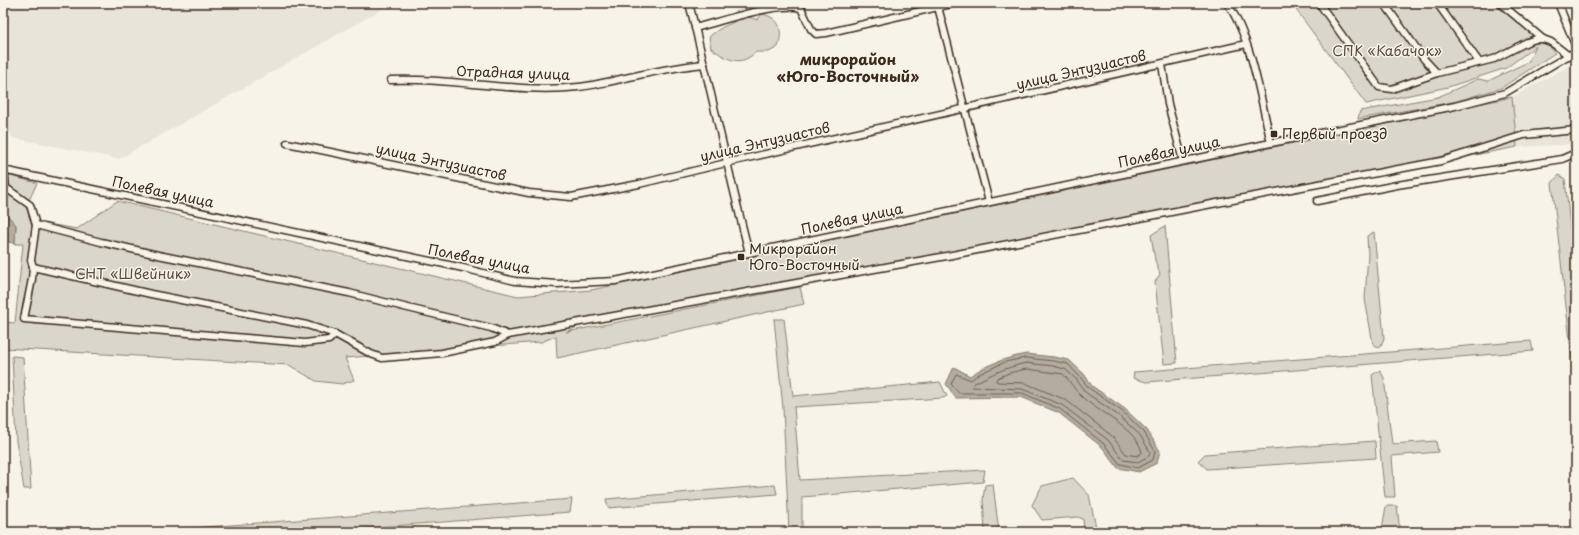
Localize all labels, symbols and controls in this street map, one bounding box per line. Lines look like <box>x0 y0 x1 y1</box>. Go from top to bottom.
park label: СПК «Кабачок» <box>1332 40 1442 61</box>
street label: улица Энтузиастов <box>1014 44 1148 95</box>
district label: микрорайон «Юго-Восточный» <box>777 47 919 87</box>
street label: Отрадная улица <box>456 60 570 85</box>
street label: улица Энтузиастов <box>698 116 832 167</box>
place label: Первый проезд <box>1282 123 1388 144</box>
marker: Первый проезд <box>1269 129 1279 139</box>
street label: Полевая улица <box>1116 130 1222 173</box>
street label: улица Энтузиастов <box>374 137 508 186</box>
street label: Полевая улица <box>110 170 216 213</box>
street label: Полевая улица <box>799 197 905 240</box>
street label: Полевая улица <box>426 238 532 279</box>
place label: Микрорайон Юго-Восточный <box>749 238 860 275</box>
marker: Микрорайон Юго-Восточный <box>736 252 746 262</box>
park label: СНТ «Швейник» <box>75 263 191 284</box>

